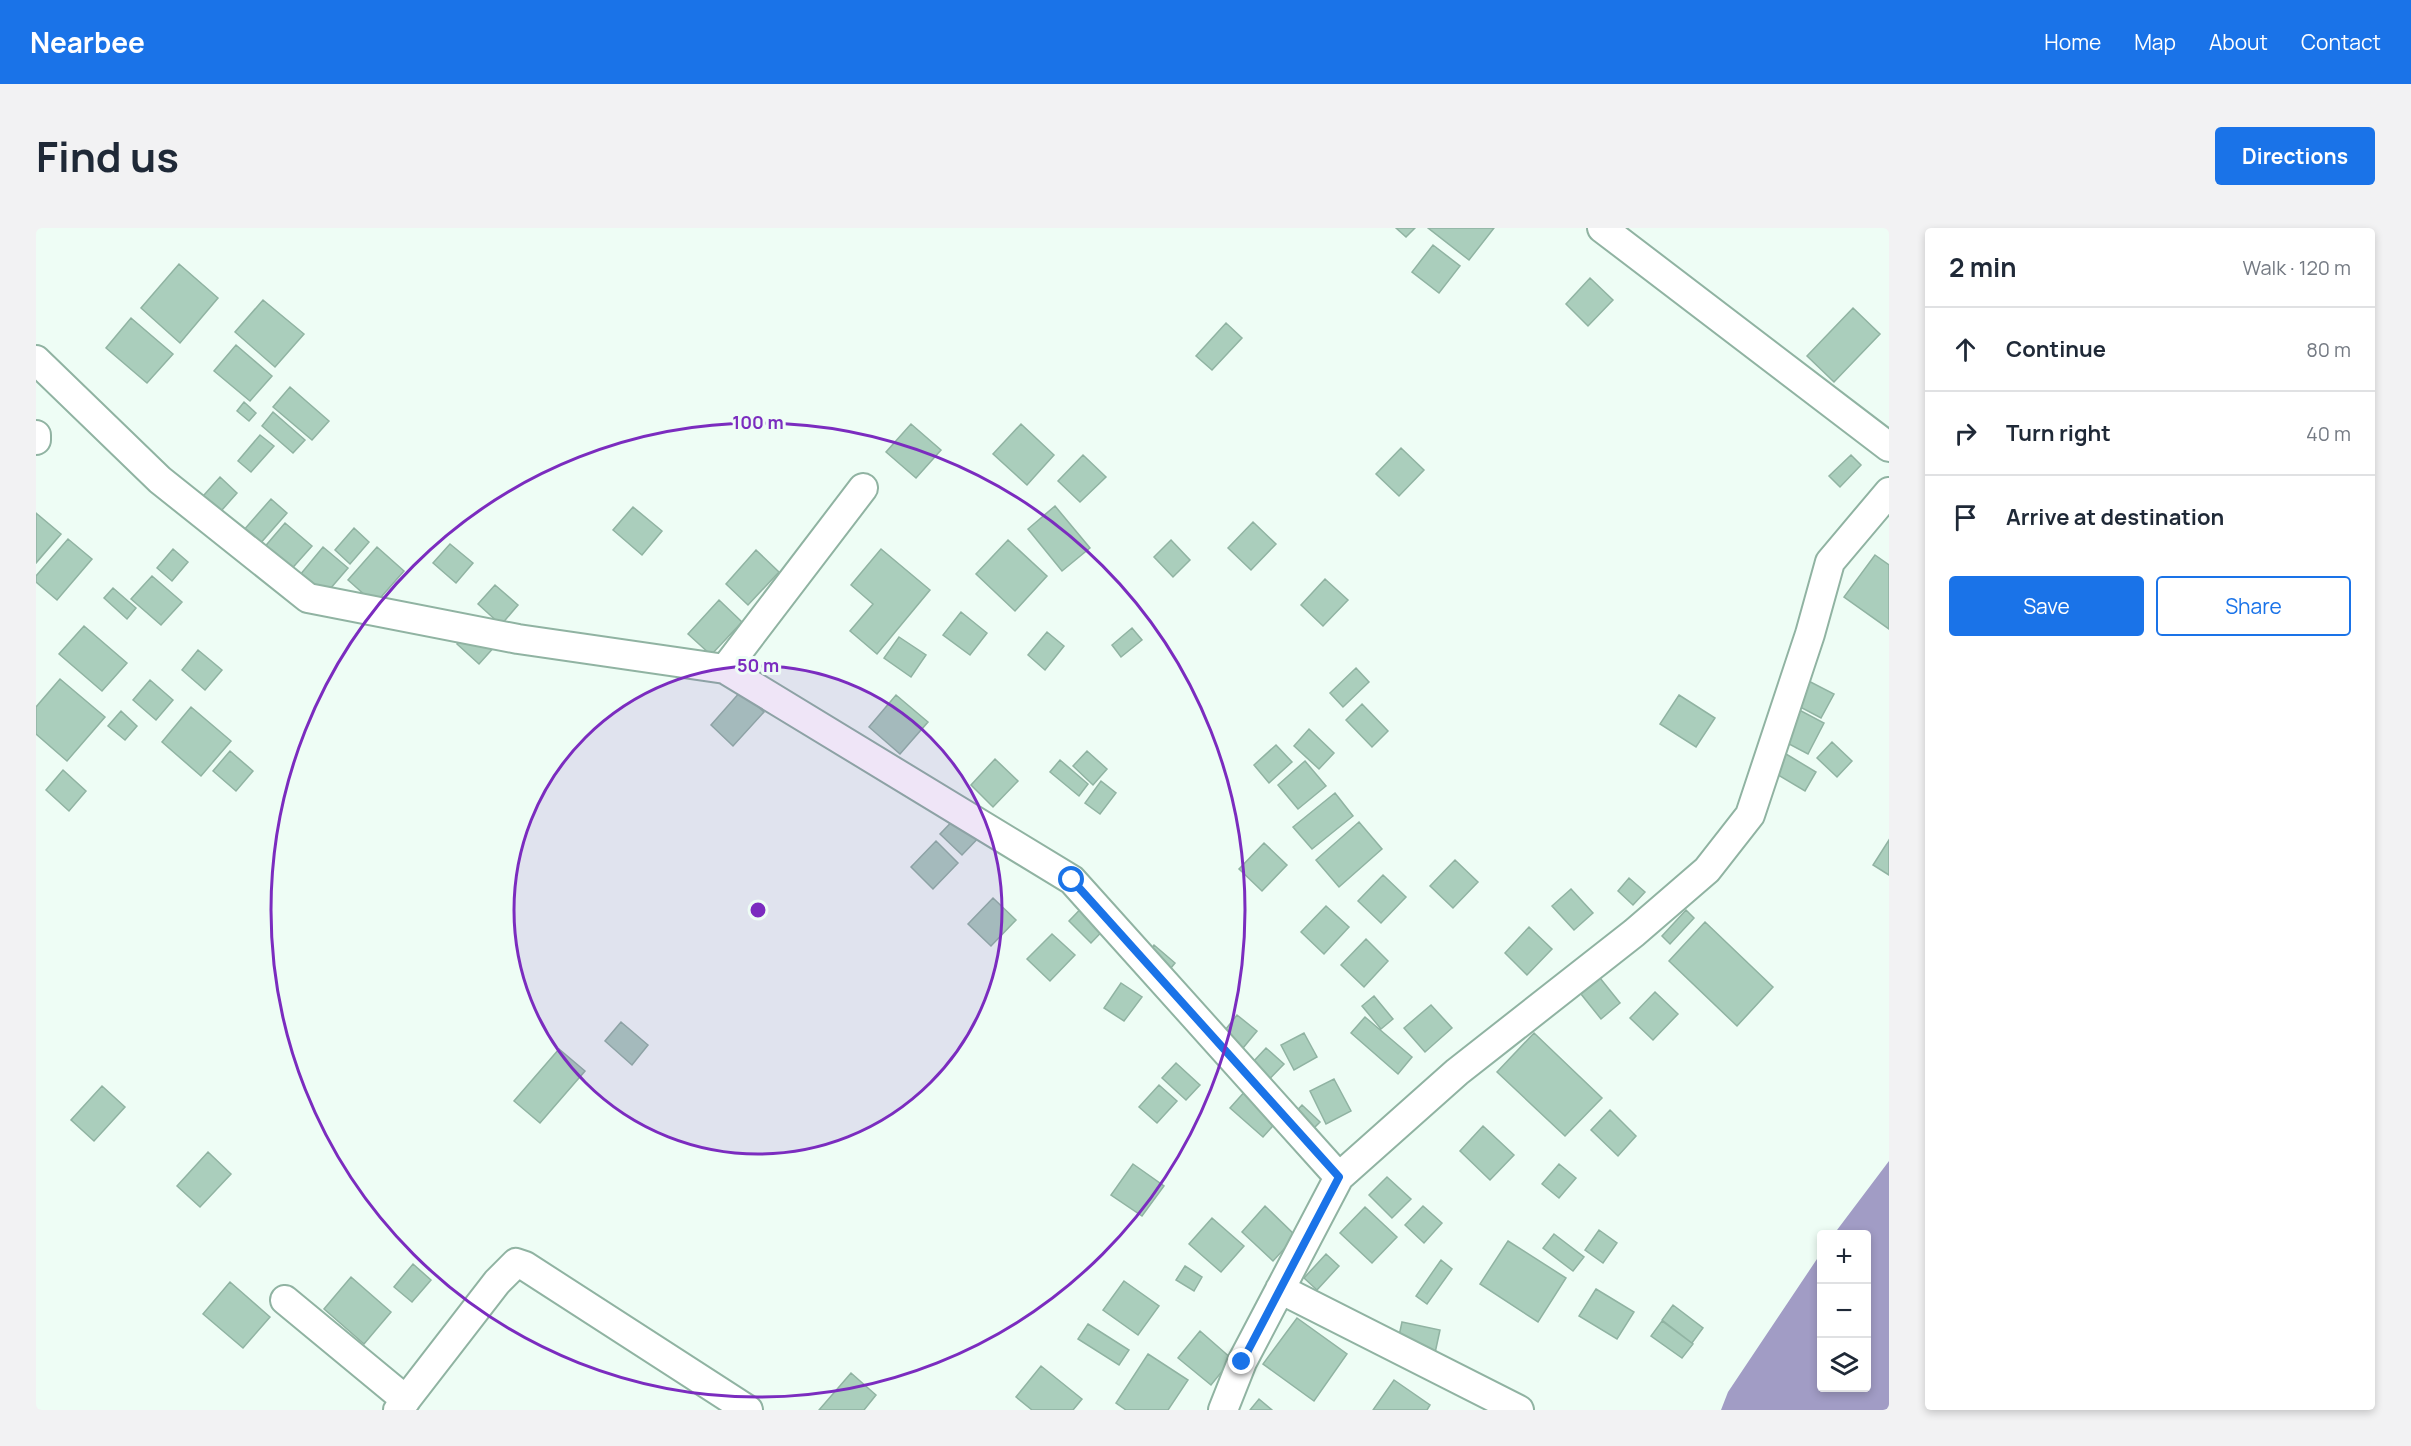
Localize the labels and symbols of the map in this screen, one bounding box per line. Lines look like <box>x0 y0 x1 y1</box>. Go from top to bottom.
text: 100 m <box>732 410 784 434</box>
text: 50 m <box>737 653 779 677</box>
route start <box>1058 866 1084 892</box>
centre of rings <box>748 900 768 920</box>
route end <box>1228 1348 1254 1374</box>

